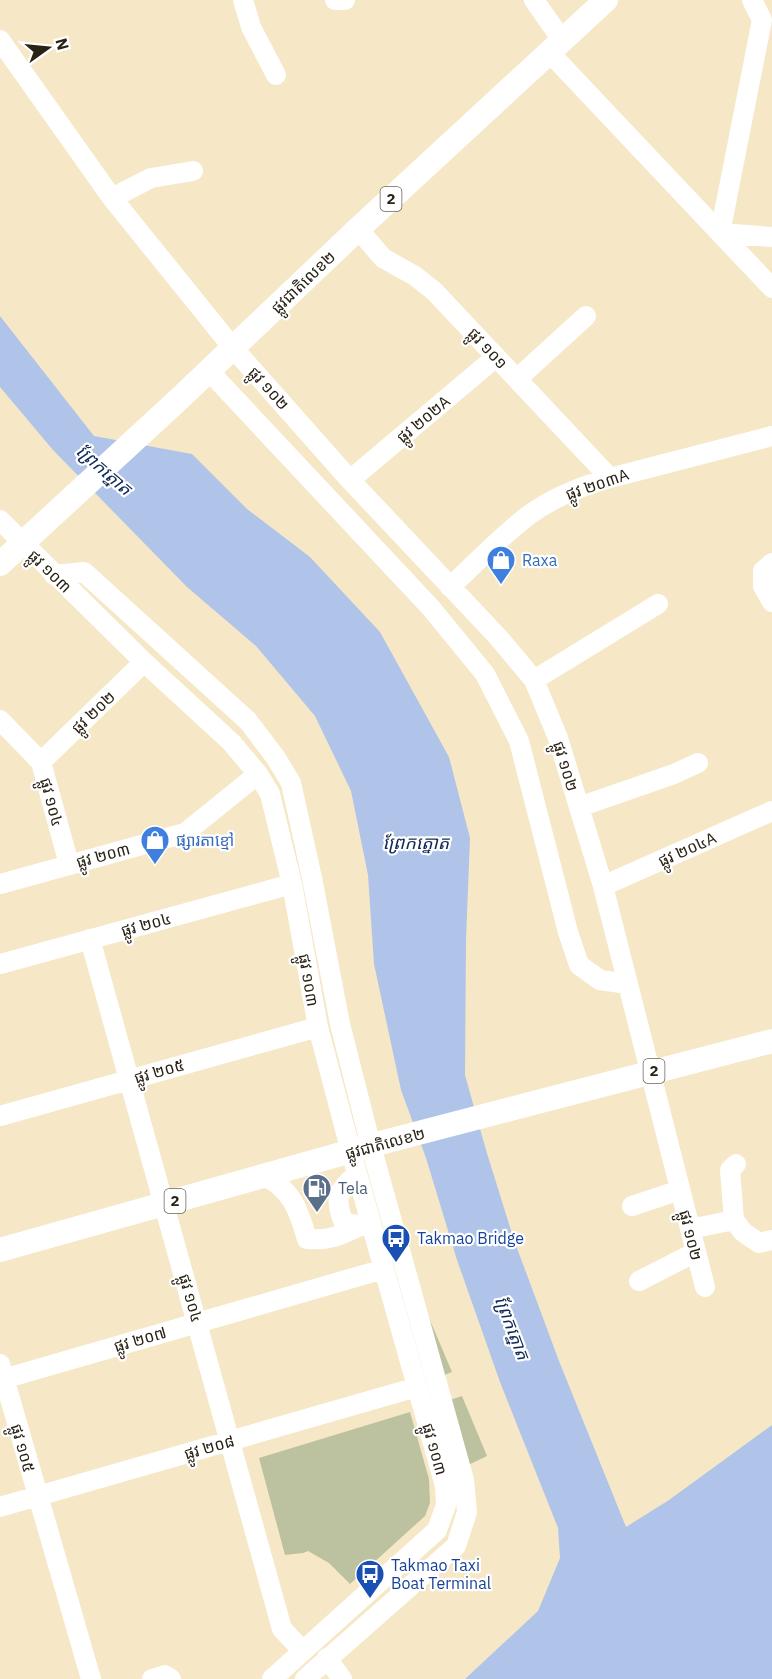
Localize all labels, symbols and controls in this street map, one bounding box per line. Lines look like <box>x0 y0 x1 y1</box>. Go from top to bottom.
north arrow <box>18 18 78 78</box>
text: N <box>51 36 74 52</box>
road number: 2 <box>380 187 402 211</box>
street label: ផ្លូវជាតិលេខ២ <box>267 246 343 321</box>
street label: ផ្លូវ ១០១ <box>460 323 512 376</box>
street label: ផ្លូវ ១០២ <box>241 362 294 417</box>
street label: ផ្លូវ ២០២A <box>392 391 457 451</box>
water label: ព្រែកត្នោត <box>71 439 138 501</box>
street label: ផ្លូវ ២០៣A <box>563 464 633 509</box>
shop icon: Raxa <box>485 544 517 586</box>
street label: ផ្លូវ ១០៣ <box>21 545 76 600</box>
place label: Raxa <box>522 550 558 570</box>
street label: ផ្លូវ ២០២ <box>67 686 122 741</box>
street label: ផ្លូវ ១០២ <box>544 738 583 795</box>
street label: ផ្លូវ ១០៤ <box>31 775 68 830</box>
shop icon: ផ្សារតាខ្មៅ <box>139 824 171 866</box>
street label: ផ្លូវ ២០៤A <box>655 827 721 875</box>
place label: ផ្សារតាខ្មៅ <box>176 830 234 850</box>
water label: ព្រែកត្នោត <box>383 831 451 854</box>
street label: ផ្លូវ ២០៣ <box>74 838 133 876</box>
street label: ផ្លូវ ២០៤ <box>119 908 175 945</box>
street label: ផ្លូវ ១០៣ <box>290 952 323 1009</box>
street label: ផ្លូវ ២០៥ <box>131 1054 188 1092</box>
road number: 2 <box>644 1059 664 1083</box>
street label: ផ្លូវជាតិលេខ២ <box>343 1123 428 1168</box>
fuel station icon: Tela <box>301 1172 333 1214</box>
place label: Tela <box>338 1178 368 1198</box>
road number: 2 <box>164 1189 186 1213</box>
street label: ផ្លូវ ១០២ <box>670 1208 707 1264</box>
bus stop icon: Takmao Bridge <box>380 1222 412 1264</box>
place label: Takmao Bridge <box>417 1228 524 1248</box>
street label: ផ្លូវ ១០៤ <box>170 1271 207 1326</box>
water label: ព្រែកត្នោត <box>489 1293 536 1365</box>
street label: ផ្លូវ ២០៧ <box>111 1322 170 1361</box>
street label: ផ្លូវ ១០៥ <box>2 1421 39 1476</box>
street label: ផ្លូវ ១០៣ <box>413 1421 452 1479</box>
street label: ផ្លូវ ២០៨ <box>181 1430 238 1468</box>
place label: Takmao Taxi Boat Terminal <box>391 1555 491 1593</box>
bus stop icon: Takmao Taxi Boat Terminal <box>354 1558 386 1600</box>

